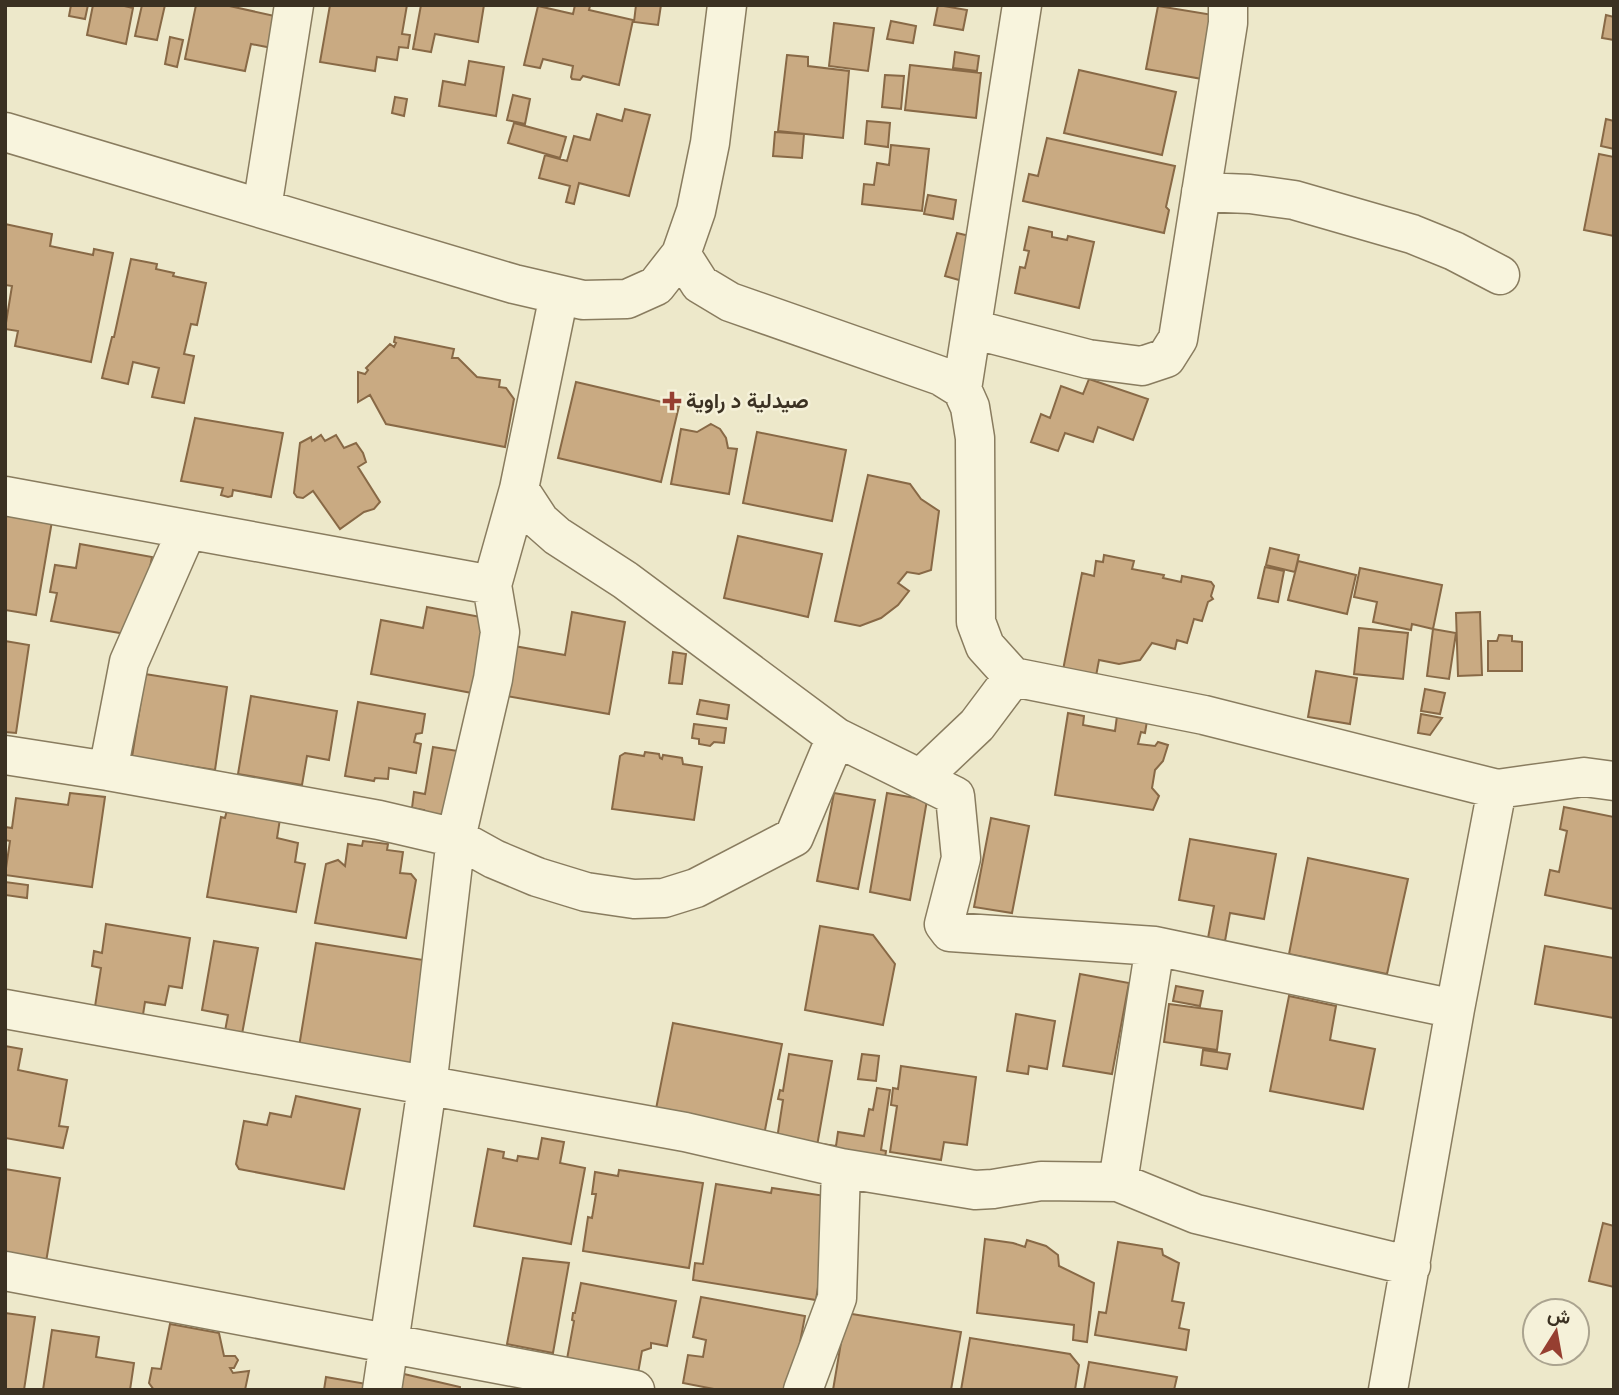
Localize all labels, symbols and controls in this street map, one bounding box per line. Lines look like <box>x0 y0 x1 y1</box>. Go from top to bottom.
place label: صيدلية د راوية <box>686 387 809 414</box>
marker: صيدلية د راوية <box>664 393 680 409</box>
north arrow <box>1521 1297 1591 1367</box>
text: ش <box>1546 1301 1573 1329</box>

